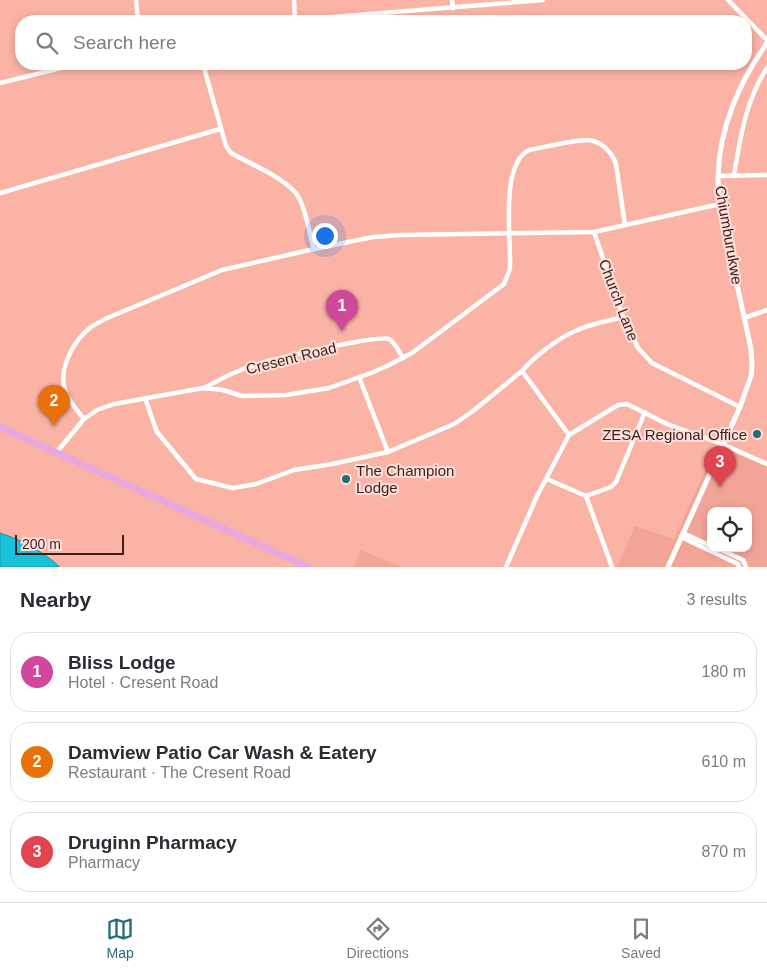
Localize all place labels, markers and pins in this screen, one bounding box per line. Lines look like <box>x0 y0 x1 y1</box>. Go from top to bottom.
pin: 1 <box>326 290 358 331</box>
pin: 2 <box>38 385 70 426</box>
place label: ZESA Regional Office <box>602 426 747 443</box>
marker: ZESA Regional Office <box>751 428 763 440</box>
pin: 3 <box>704 446 736 487</box>
place label: The Champion Lodge <box>356 462 454 496</box>
marker: The Champion Lodge <box>340 473 352 485</box>

